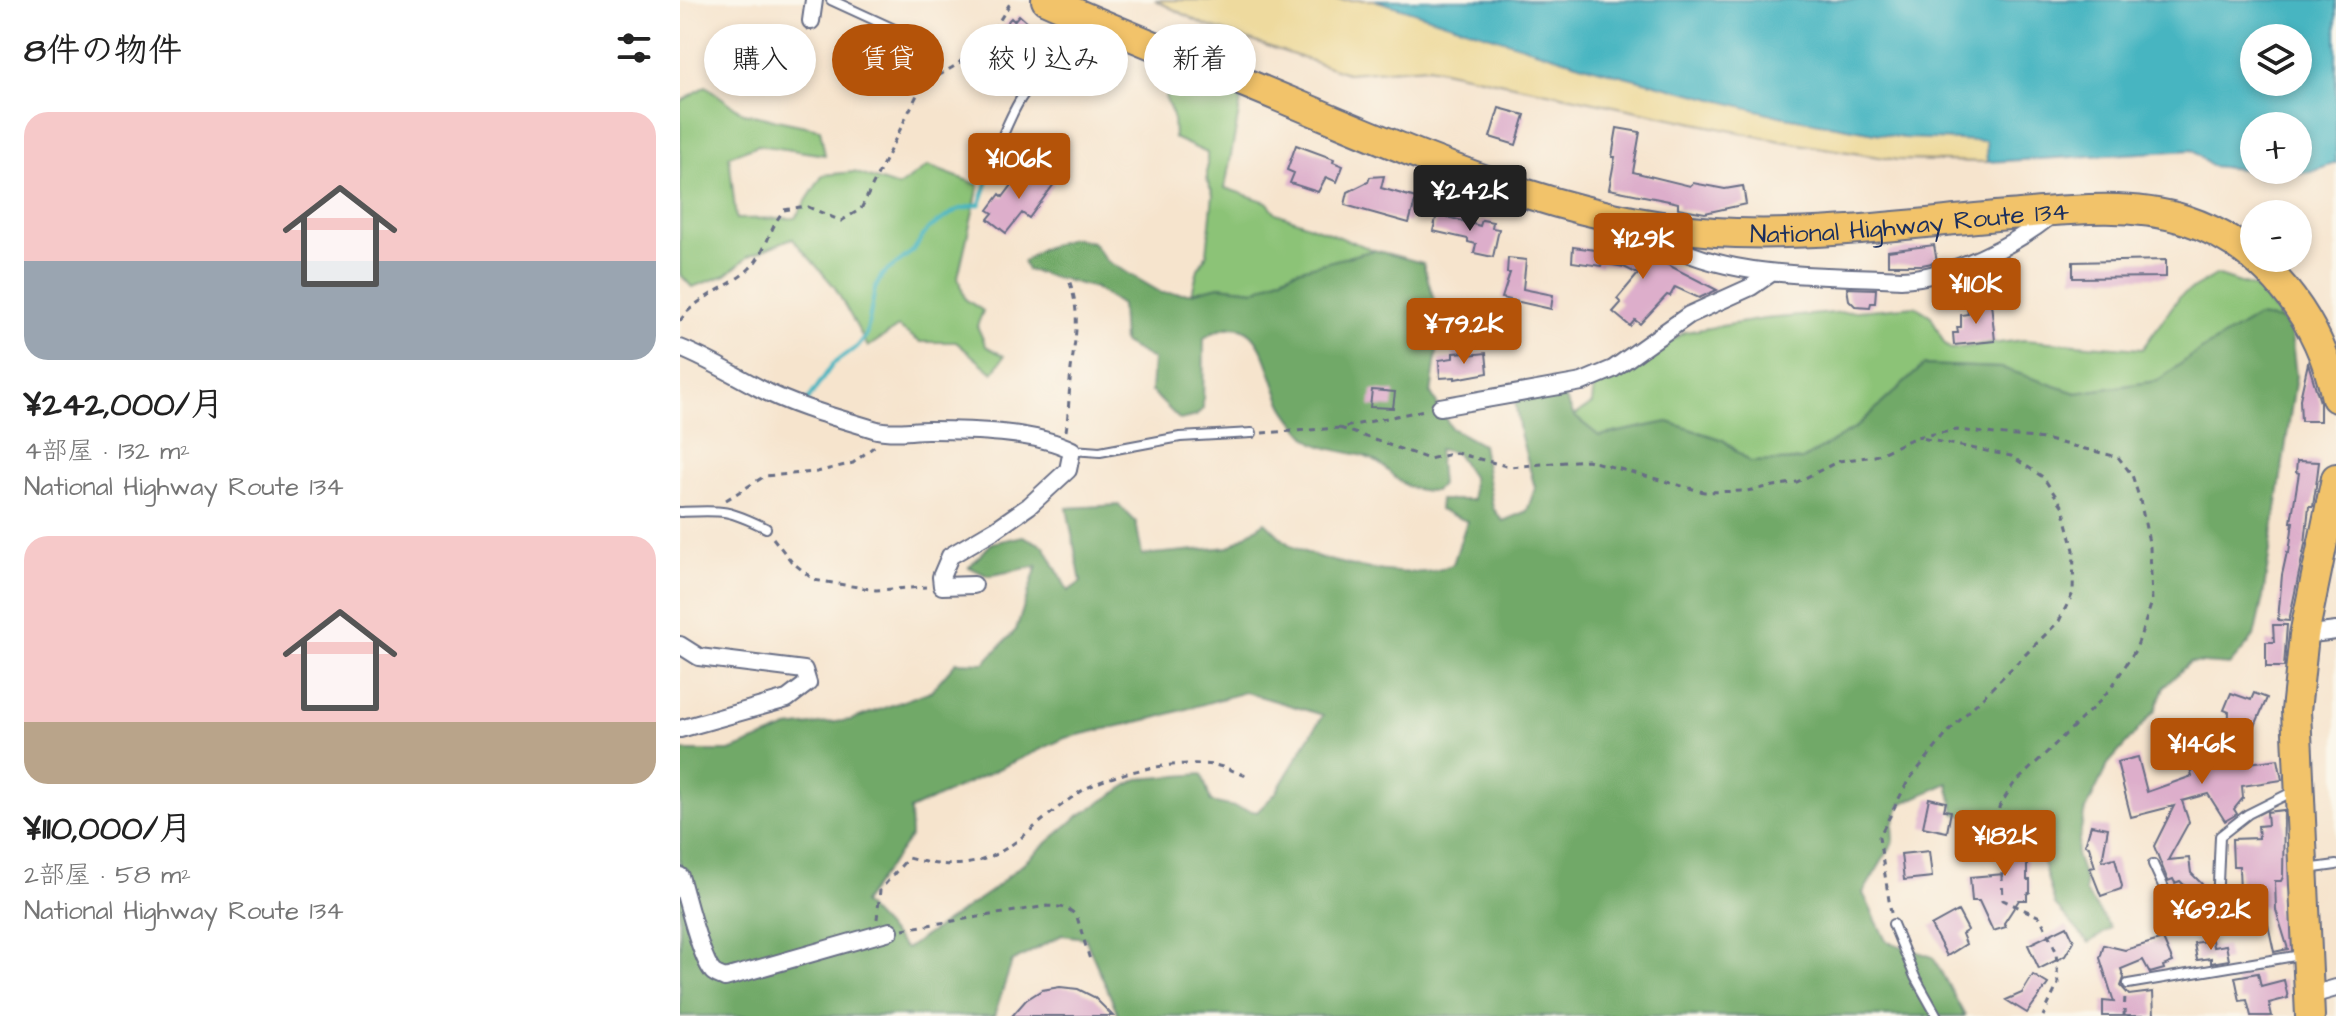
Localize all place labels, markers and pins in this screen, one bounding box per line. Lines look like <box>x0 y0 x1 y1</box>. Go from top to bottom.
pin: ¥106K <box>963 133 1075 201</box>
pin: ¥242K <box>1414 165 1526 233</box>
pin: ¥129K <box>1587 213 1699 281</box>
pin: ¥110K <box>1920 258 2032 326</box>
pin: ¥79.2K <box>1399 298 1529 366</box>
pin: ¥146K <box>2146 718 2258 786</box>
pin: ¥182K <box>1949 810 2061 878</box>
pin: ¥69.2K <box>2146 884 2276 952</box>

